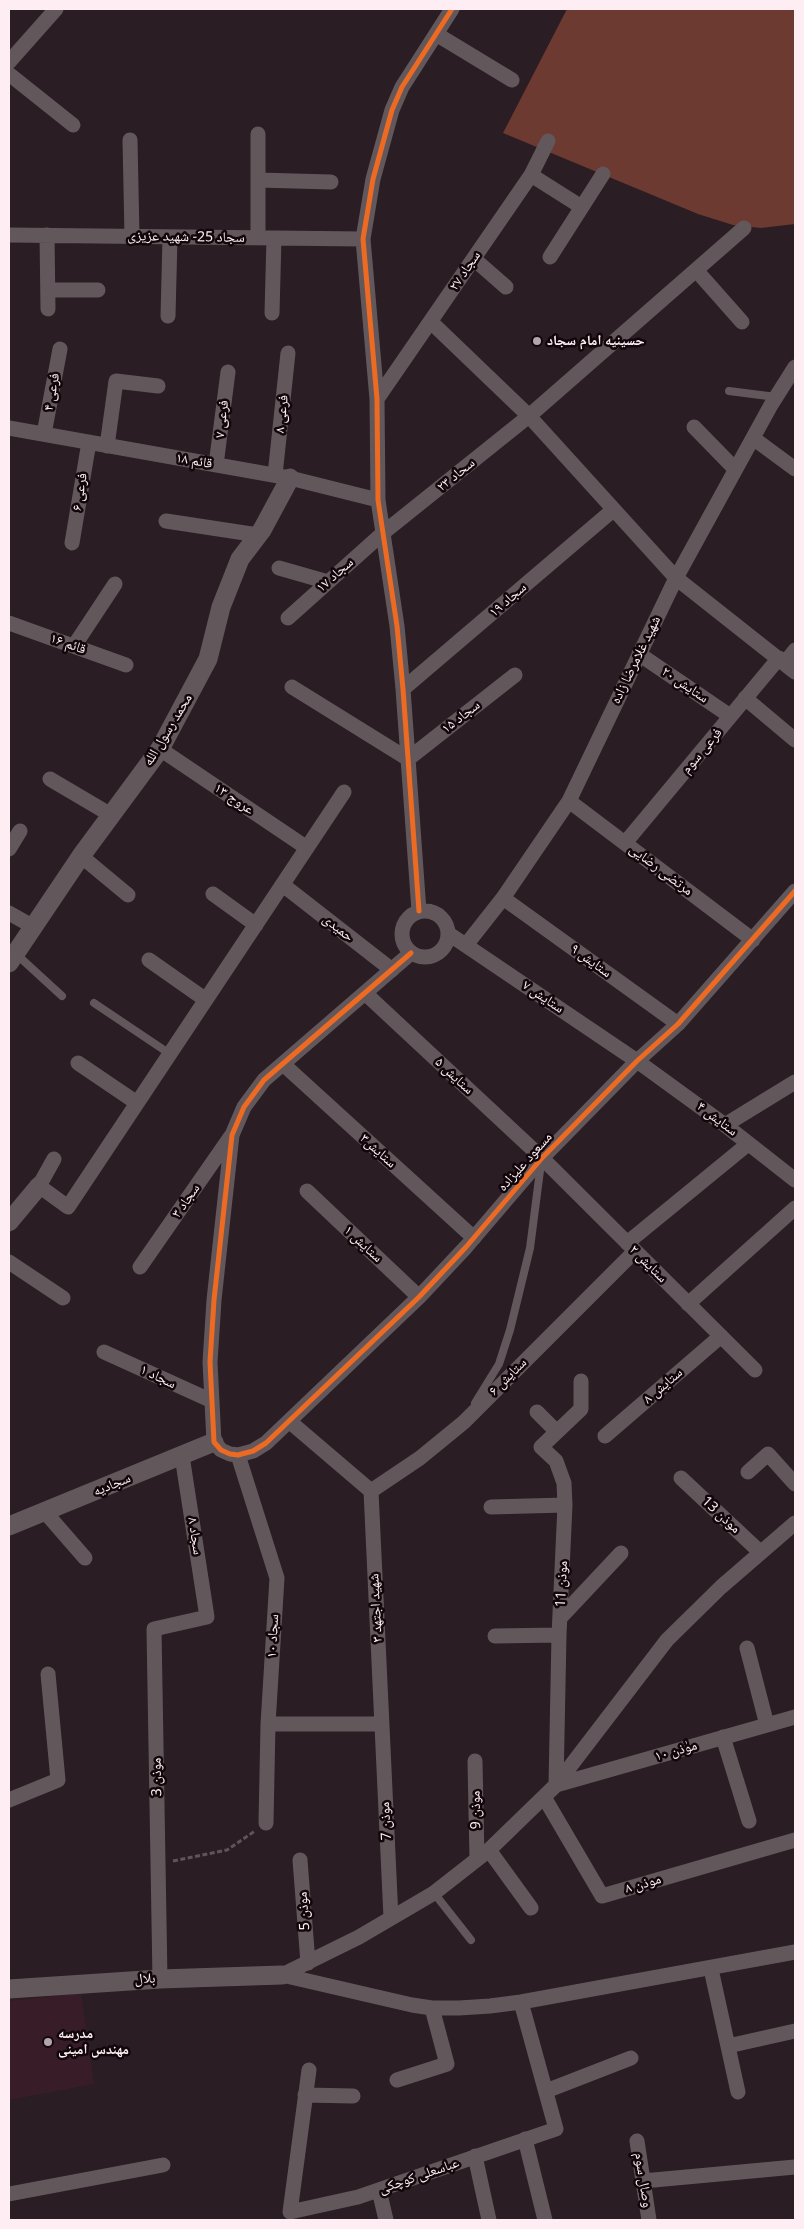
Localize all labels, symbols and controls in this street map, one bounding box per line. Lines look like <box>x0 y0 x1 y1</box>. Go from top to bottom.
street label: سجاد 25- شهید عزیزی <box>127 228 245 246</box>
street label: سجاد ۲۷ <box>446 248 484 294</box>
place label: حسینیه امام سجاد <box>547 333 645 349</box>
marker: حسینیه امام سجاد <box>531 335 543 347</box>
street label: فرعی ۴ <box>40 372 64 412</box>
street label: فرعی ۸ <box>272 394 292 434</box>
street label: فرعی ۷ <box>211 399 233 439</box>
street label: قائم ۱۸ <box>174 450 214 472</box>
street label: سحاد ۲۳ <box>434 455 478 495</box>
street label: فرعی ۶ <box>69 472 91 512</box>
street label: سجاد ۱۷ <box>313 554 357 596</box>
street label: سجاد ۱۹ <box>486 579 530 621</box>
street label: شهید غلامرضا زاده <box>607 613 665 707</box>
street label: قائم ۱۶ <box>48 630 88 658</box>
street label: ستایش ۲۰ <box>658 663 712 707</box>
street label: محمد رسول الله <box>140 691 196 769</box>
street label: سجاد ۱۵ <box>438 697 484 737</box>
street label: فرعی سوم <box>678 725 726 777</box>
street label: عروج ۱۳ <box>211 780 257 818</box>
street label: مرتضی رضایی <box>626 841 696 899</box>
street label: حمیدی <box>319 911 357 945</box>
street label: ستایش ۹ <box>567 940 615 982</box>
street label: ستایش ۷ <box>519 977 567 1017</box>
street label: ستایش ۵ <box>431 1054 477 1098</box>
street label: ستایش ۴ <box>693 1098 741 1140</box>
street label: مسعود علیزاده <box>494 1129 556 1195</box>
street label: ستایش۳ <box>356 1130 400 1172</box>
street label: سجاد ۳ <box>168 1181 204 1221</box>
street label: ستایش ۱ <box>340 1222 386 1266</box>
street label: ستایش ۲ <box>626 1242 670 1286</box>
street label: ستایش ۶ <box>486 1355 530 1399</box>
street label: سجاد ۱ <box>137 1361 179 1393</box>
street label: ستایش ۸ <box>640 1364 686 1408</box>
street label: سجادیه <box>91 1470 133 1500</box>
street label: موذن 13 <box>698 1493 744 1537</box>
street label: سجاد ۸ <box>184 1516 206 1556</box>
street label: موذن 11 <box>552 1560 572 1608</box>
street label: شهید اجتهد ۳ <box>366 1573 386 1643</box>
street label: سجاد ۱۰ <box>263 1614 283 1658</box>
street label: موٰذن ۱۰ <box>653 1737 699 1765</box>
street label: موذن 3 <box>148 1758 166 1796</box>
street label: موذن 9 <box>467 1791 485 1829</box>
street label: موذن 7 <box>377 1801 395 1841</box>
street label: موذن ۸ <box>623 1871 663 1897</box>
street label: موذن 5 <box>294 1891 314 1931</box>
street label: بلال <box>134 1970 156 1988</box>
place label: مدرسه مهندس امینی <box>58 2026 129 2058</box>
marker: مدرسه مهندس امینی <box>42 2036 54 2048</box>
street label: وصال سوم <box>630 2151 656 2209</box>
street label: عباسعلی کوچکی <box>377 2154 461 2198</box>

